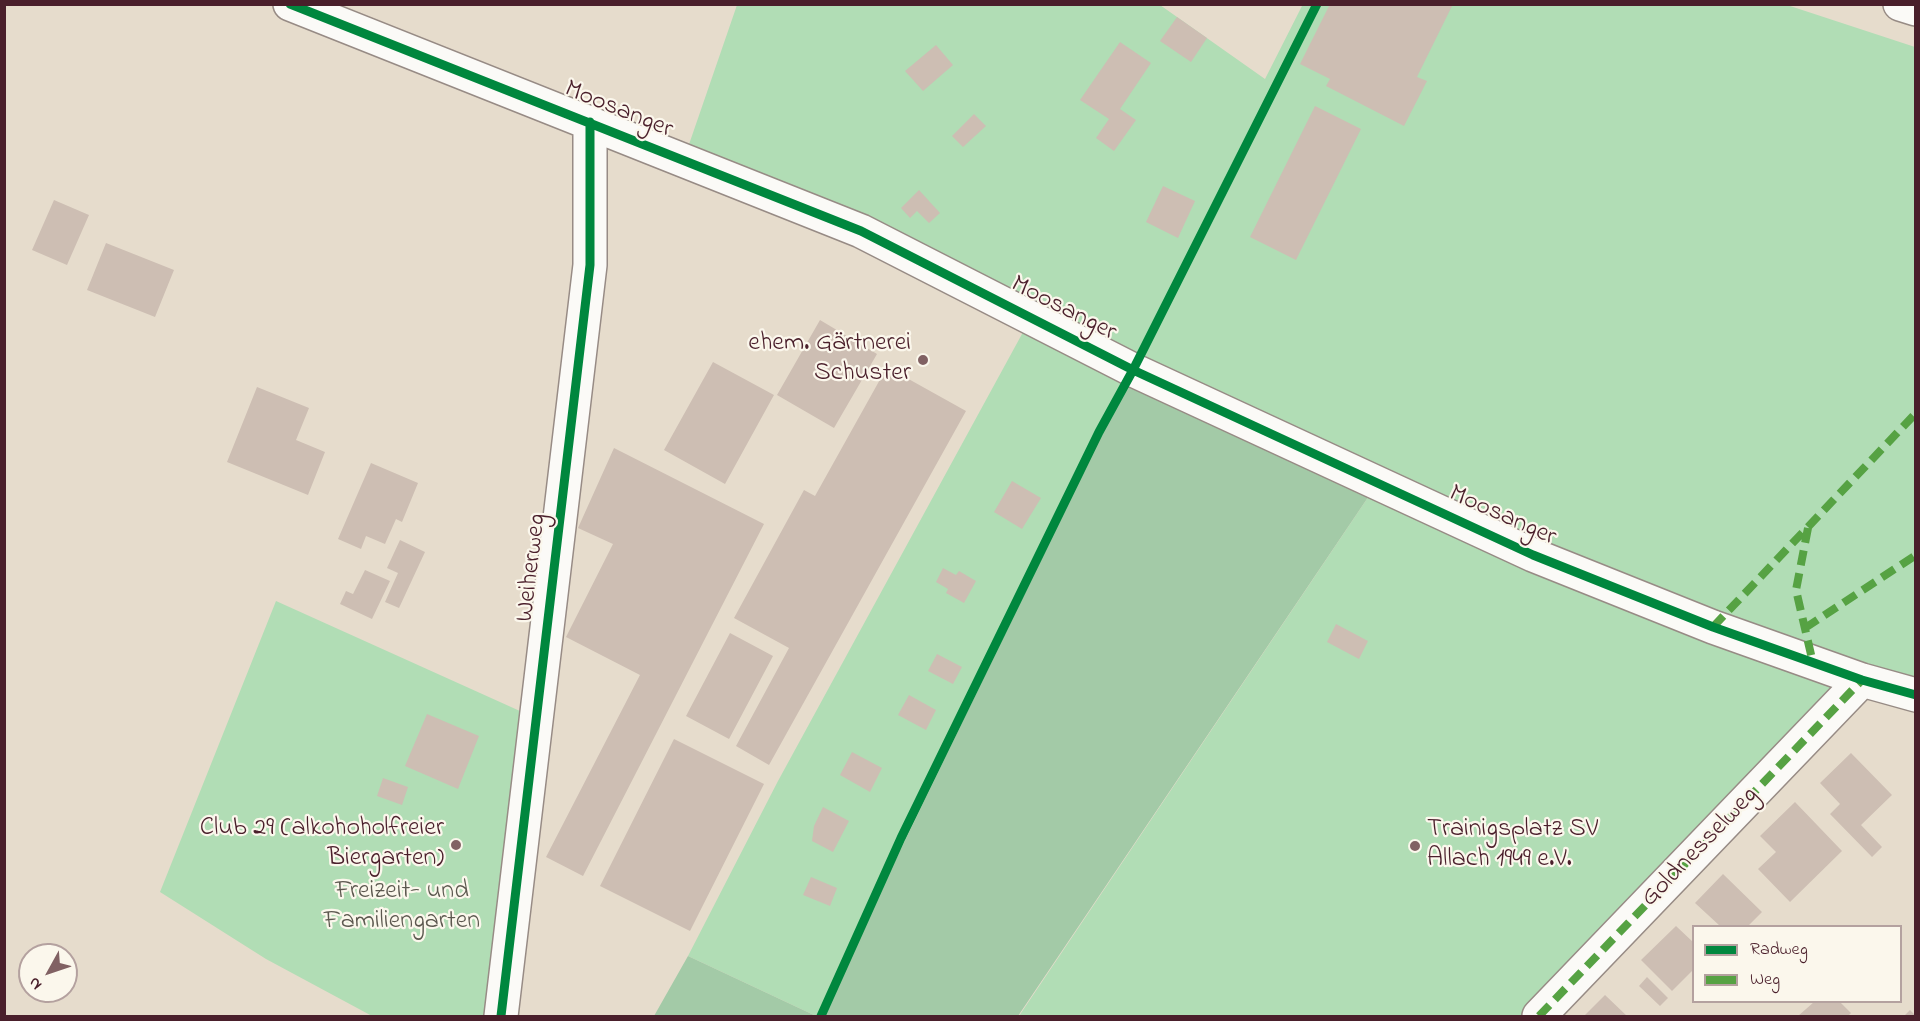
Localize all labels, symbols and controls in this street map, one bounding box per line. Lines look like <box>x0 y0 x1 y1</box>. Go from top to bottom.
street label: Moosanger <box>559 75 677 147</box>
street label: Moosanger <box>1005 270 1121 350</box>
place label: ehem. Gärtnerei Schuster <box>748 329 911 390</box>
marker: ehem. Gärtnerei Schuster <box>916 353 930 367</box>
street label: Moosanger <box>1443 479 1561 555</box>
street label: Weiherweg <box>511 512 555 624</box>
street label: Goldnesselweg <box>1636 781 1766 915</box>
place label: Club 29 (alkohoholfreier Biergarten) <box>200 814 444 876</box>
place label: Trainigsplatz SV Allach 1949 e.V. <box>1427 815 1598 876</box>
marker: Club 29 (alkohoholfreier Biergarten) <box>449 838 463 852</box>
marker: Trainigsplatz SV Allach 1949 e.V. <box>1408 839 1422 853</box>
park label: Freizeit- und Familiengarten <box>324 877 480 939</box>
legend <box>1692 925 1902 1003</box>
text: Radweg <box>1750 937 1808 963</box>
north arrow <box>18 943 78 1003</box>
text: Weg <box>1750 967 1780 993</box>
text: N <box>23 971 48 995</box>

